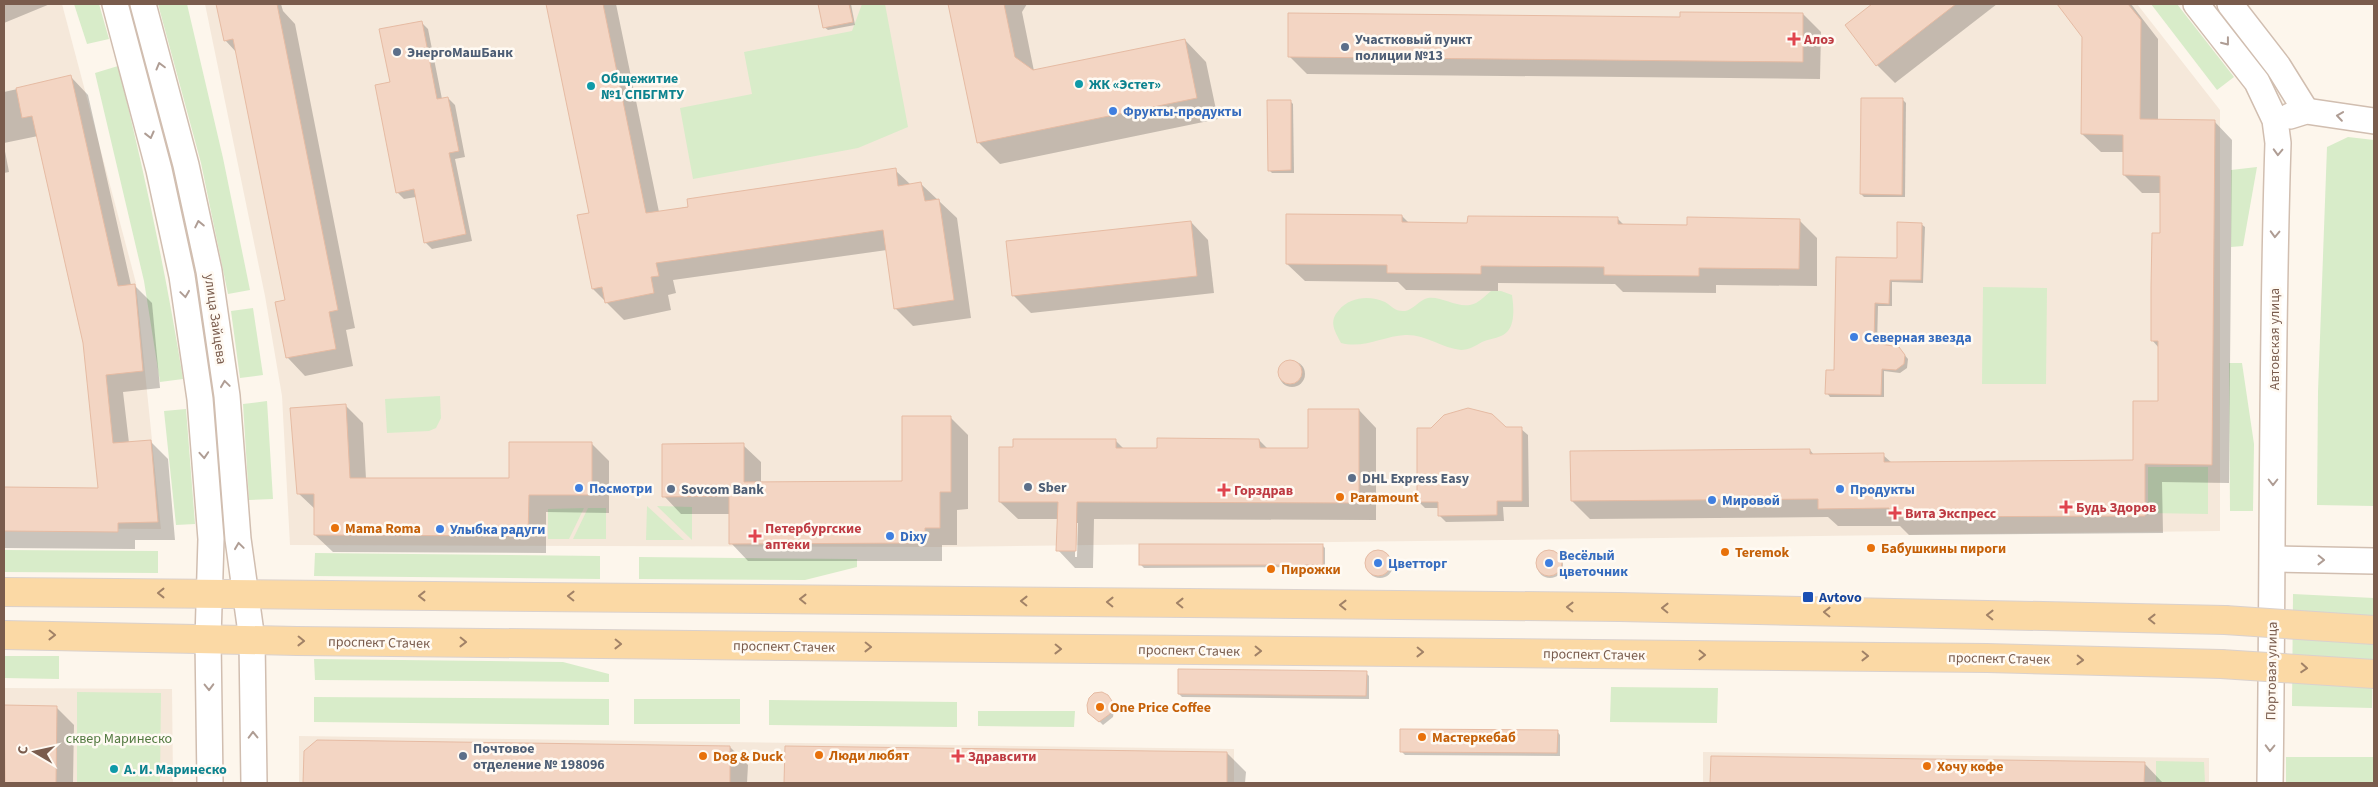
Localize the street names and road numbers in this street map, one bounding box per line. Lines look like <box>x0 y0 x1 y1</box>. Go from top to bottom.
street label: улица Зайцева <box>199 273 231 366</box>
street label: Автовская улица <box>2265 288 2285 390</box>
street label: Портовая улица <box>2261 621 2283 721</box>
street label: проспект Стачек <box>328 632 430 654</box>
street label: проспект Стачек <box>733 636 835 658</box>
street label: проспект Стачек <box>1138 640 1240 662</box>
street label: проспект Стачек <box>1543 644 1645 666</box>
street label: проспект Стачек <box>1948 648 2050 670</box>

